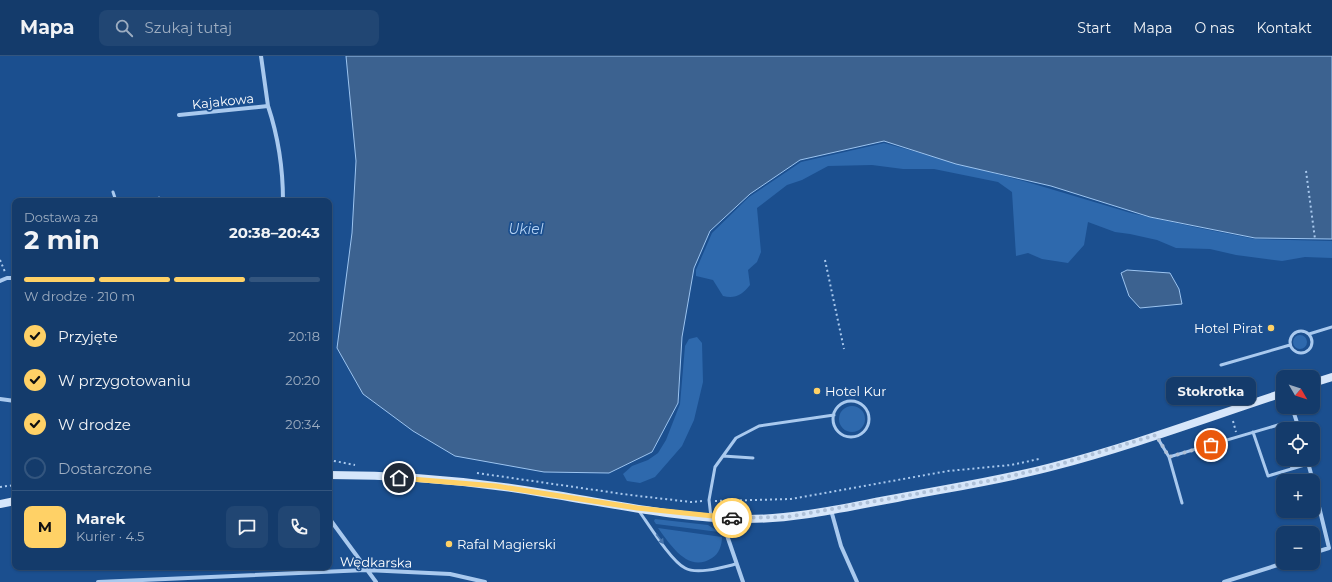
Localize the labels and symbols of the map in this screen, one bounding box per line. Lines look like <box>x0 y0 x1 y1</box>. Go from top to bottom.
street label: Kajakowa <box>191 90 255 112</box>
water label: Ukiel <box>508 220 544 238</box>
place label: Hotel Pirat <box>1194 320 1263 336</box>
marker: Hotel Pirat <box>1266 323 1276 333</box>
north arrow <box>1276 370 1320 414</box>
callout: Stokrotka <box>1166 377 1256 405</box>
place label: Hotel Kur <box>825 383 886 399</box>
marker: Hotel Kur <box>812 386 822 396</box>
pin <box>1194 428 1228 462</box>
pin <box>382 461 416 495</box>
courier <box>712 498 752 538</box>
one-way arrow <box>655 534 664 545</box>
place label: Rafal Magierski <box>457 536 556 552</box>
marker: Rafal Magierski <box>444 539 454 549</box>
street label: Wędkarska <box>340 553 412 571</box>

